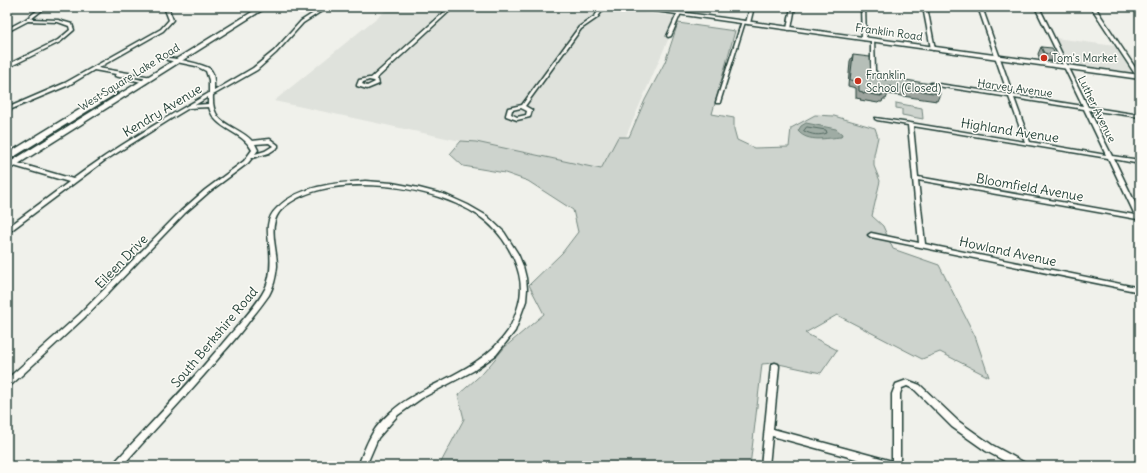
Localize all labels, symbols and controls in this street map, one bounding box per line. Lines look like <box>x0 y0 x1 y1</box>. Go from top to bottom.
street label: Franklin Road <box>854 20 924 44</box>
street label: West Square Lake Road <box>76 40 183 114</box>
place label: Tom's Market <box>1052 51 1117 65</box>
marker: Tom's Market <box>1039 53 1049 63</box>
place label: Franklin School (Closed) <box>866 68 941 95</box>
street label: Luther Avenue <box>1075 73 1119 145</box>
marker: Franklin School (Closed) <box>853 76 863 86</box>
street label: Harvey Avenue <box>977 76 1054 100</box>
street label: Kendry Avenue <box>120 80 205 141</box>
street label: Highland Avenue <box>960 114 1060 147</box>
street label: Bloomfield Avenue <box>975 170 1085 205</box>
street label: Eileen Drive <box>91 231 151 292</box>
street label: Howland Avenue <box>958 233 1058 270</box>
street label: South Berkshire Road <box>167 283 262 391</box>

